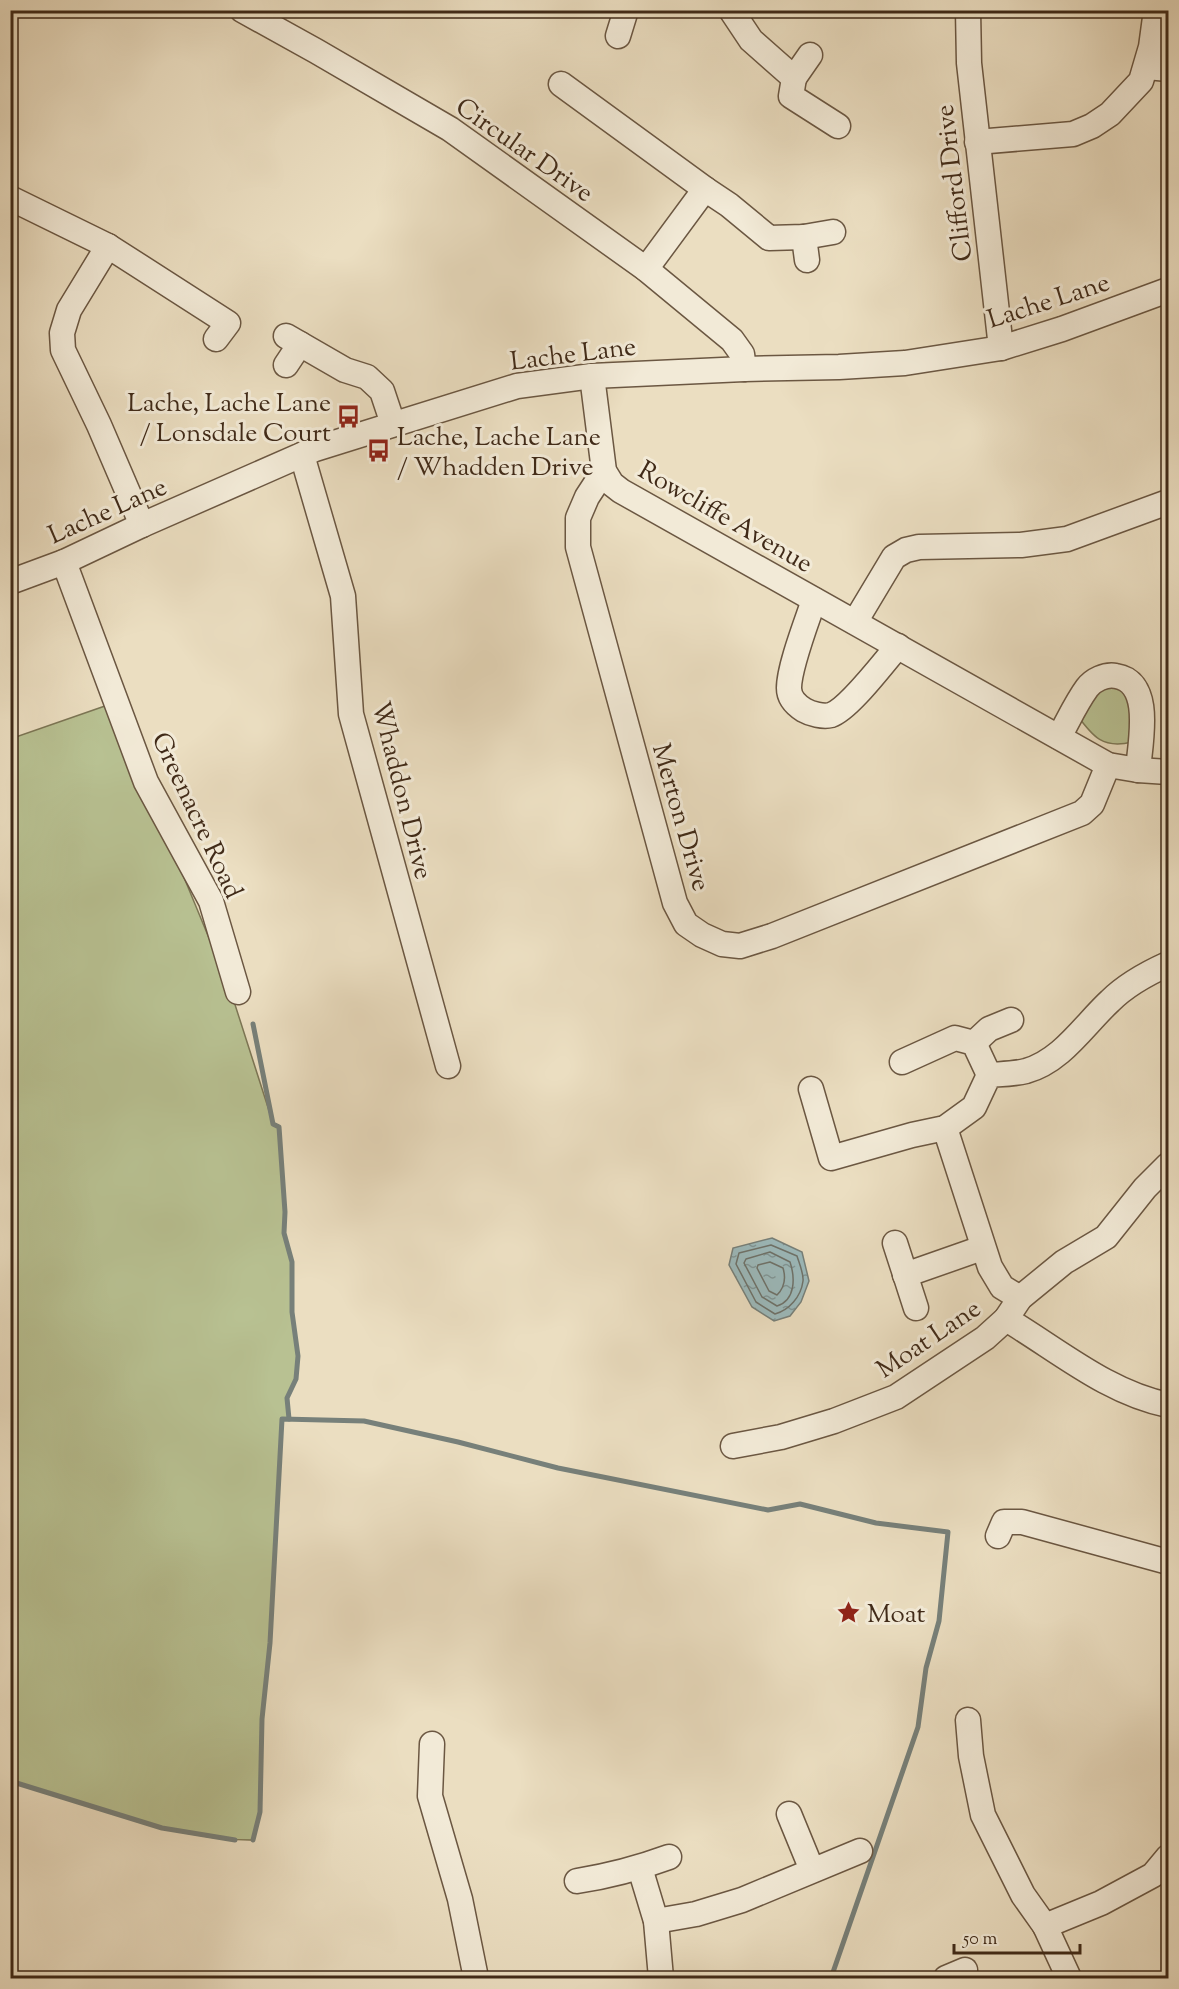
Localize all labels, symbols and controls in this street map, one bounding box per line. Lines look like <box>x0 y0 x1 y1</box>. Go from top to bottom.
street label: Circular Drive <box>447 90 600 212</box>
street label: Clifford Drive <box>928 102 983 263</box>
street label: Lache Lane <box>983 265 1115 340</box>
street label: Lache Lane <box>508 329 638 382</box>
place label: Lache, Lache Lane / Lonsdale Court <box>127 386 331 453</box>
bus stop icon: Lache, Lache Lane / Lonsdale Court <box>336 404 362 430</box>
place label: Lache, Lache Lane / Whadden Drive <box>397 420 601 487</box>
bus stop icon: Lache, Lache Lane / Whadden Drive <box>366 438 392 464</box>
street label: Rowcliffe Avenue <box>631 453 819 583</box>
street label: Lache Lane <box>43 470 173 555</box>
street label: Whaddon Drive <box>361 698 441 884</box>
street label: Greenacre Road <box>141 727 251 906</box>
street label: Merton Drive <box>641 740 718 896</box>
street label: Moat Lane <box>870 1292 989 1389</box>
place label: Moat <box>867 1597 925 1634</box>
place icon: Moat <box>836 1600 862 1626</box>
scale bar <box>954 1917 1080 1955</box>
text: 50 m <box>962 1927 998 1953</box>

